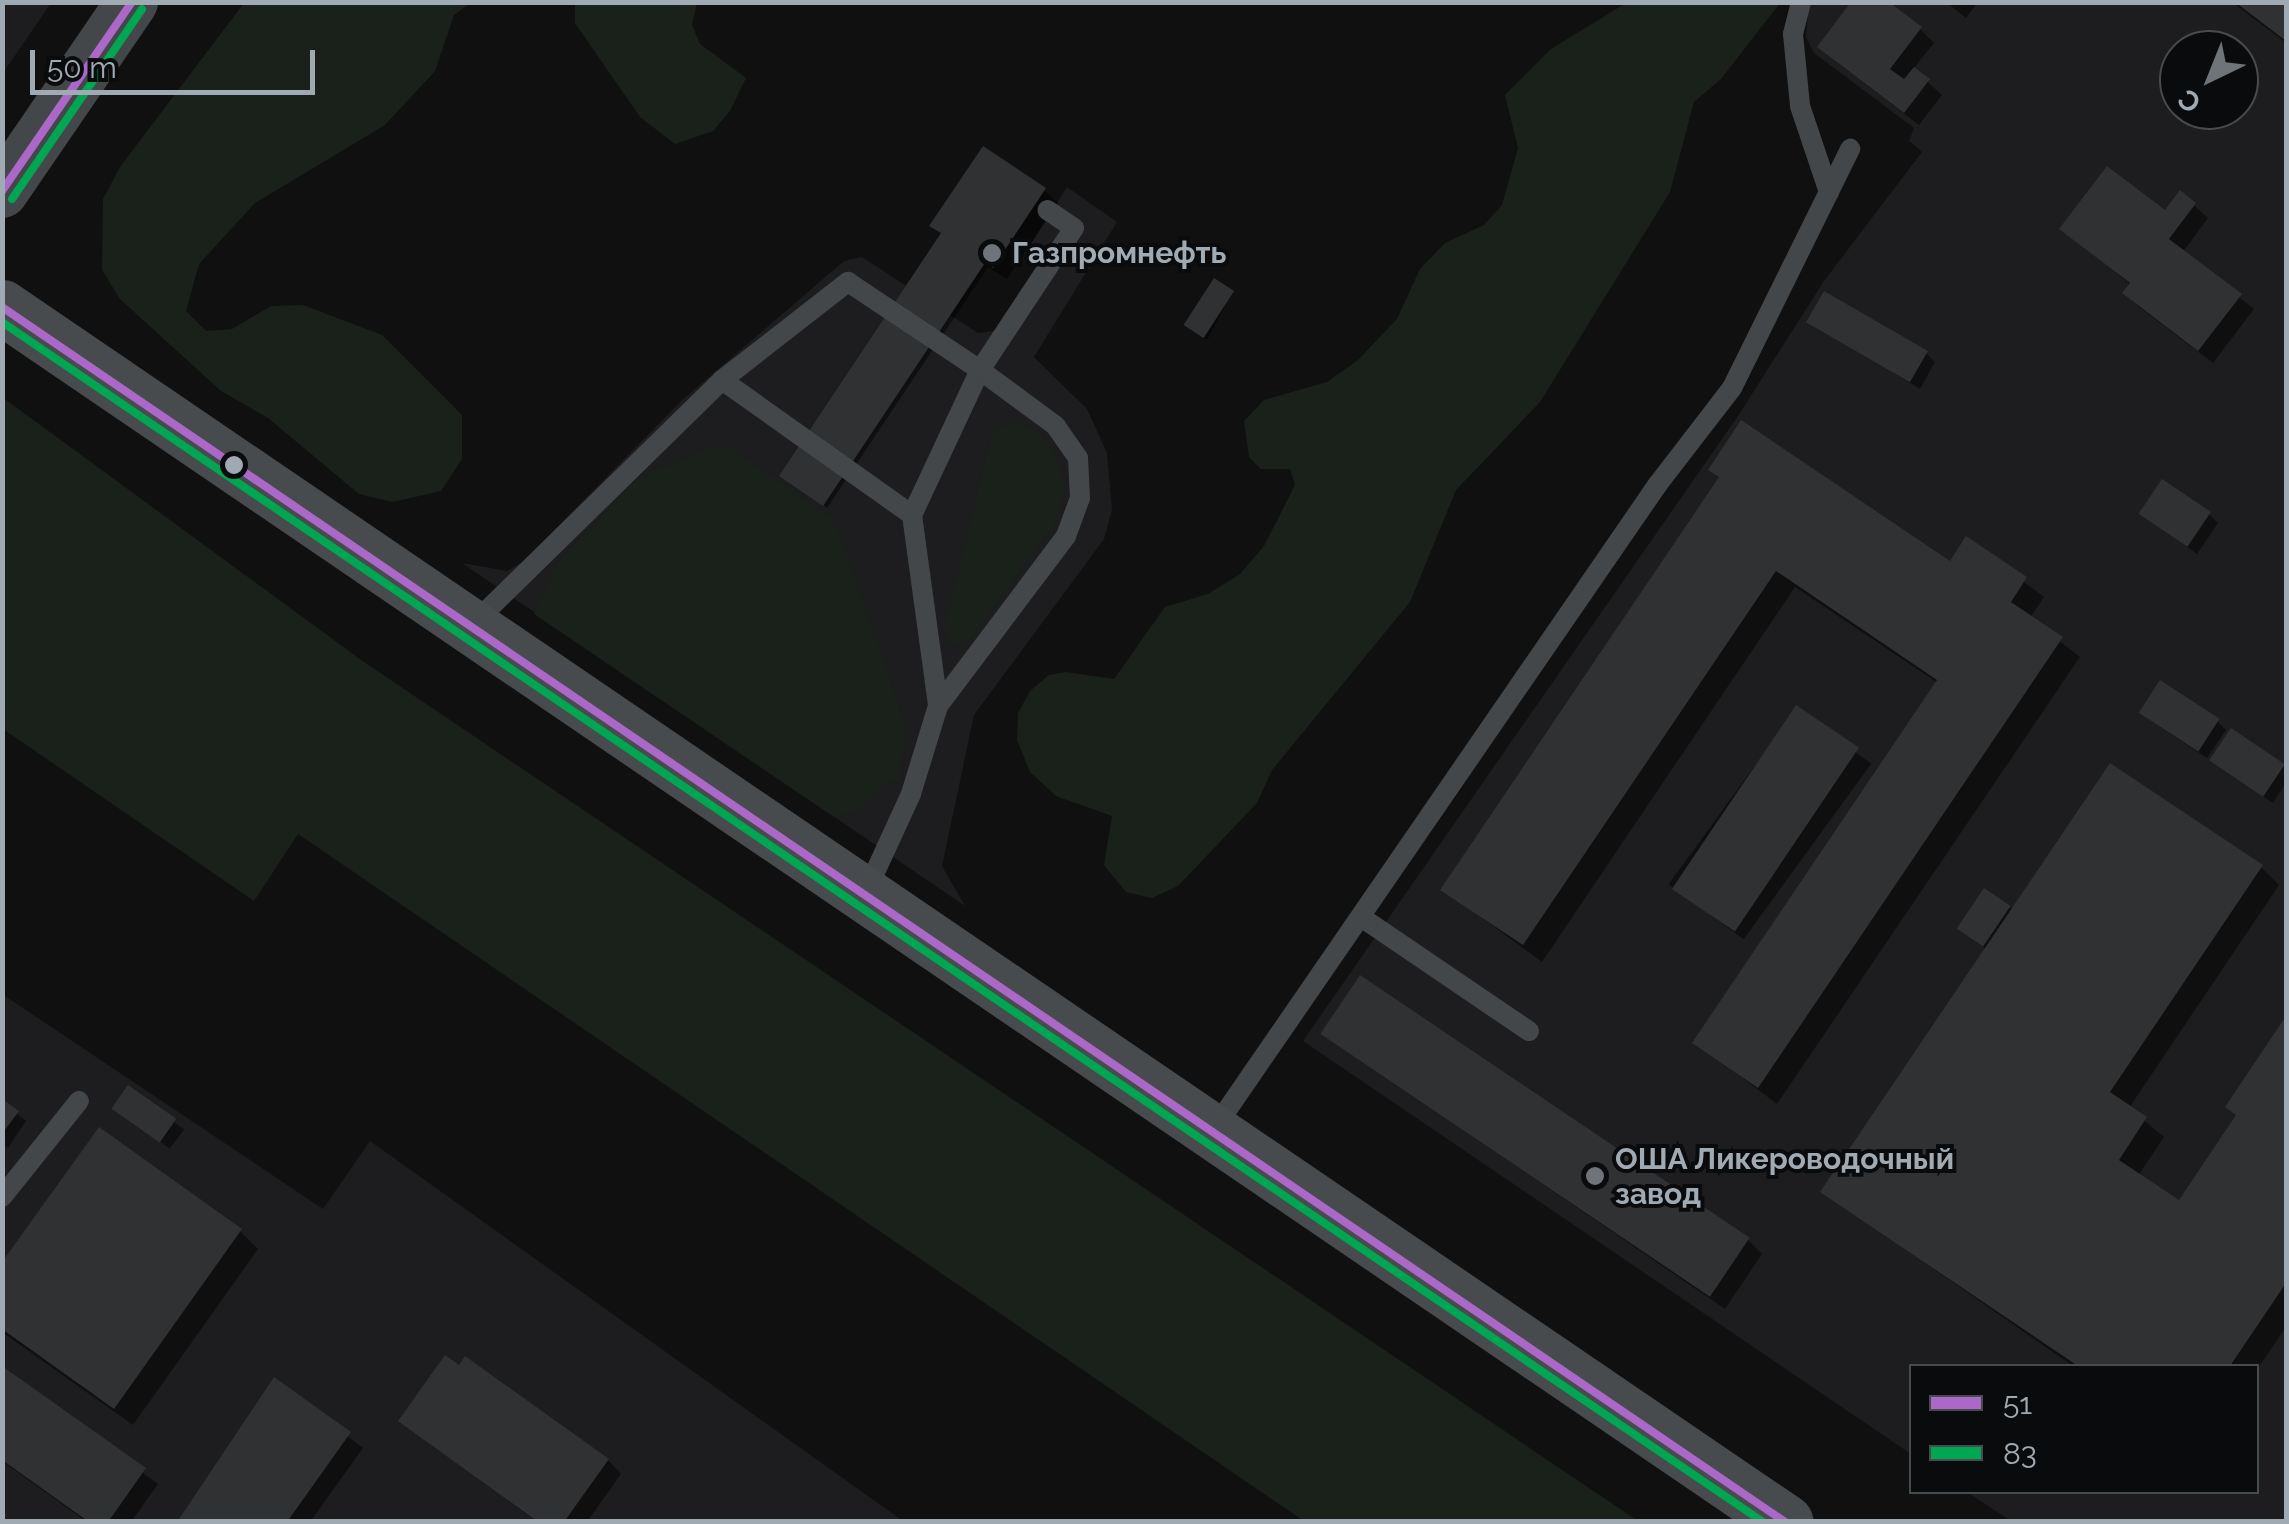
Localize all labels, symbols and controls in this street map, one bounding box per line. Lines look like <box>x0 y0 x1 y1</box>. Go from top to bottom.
scale bar <box>35 30 320 92</box>
north arrow <box>2159 30 2259 130</box>
text: 50 m <box>47 50 117 85</box>
text: С <box>2171 82 2208 119</box>
place label: Газпромнефть <box>1012 235 1226 271</box>
marker: Газпромнефть <box>981 242 1003 264</box>
unlabelled marker <box>224 455 244 475</box>
place label: ОША Ликероводочный завод <box>1615 1141 1955 1212</box>
marker: ОША Ликероводочный завод <box>1584 1165 1606 1187</box>
legend <box>1909 1364 2259 1494</box>
text: 51 <box>2003 1386 2032 1421</box>
text: 83 <box>2003 1436 2037 1471</box>

